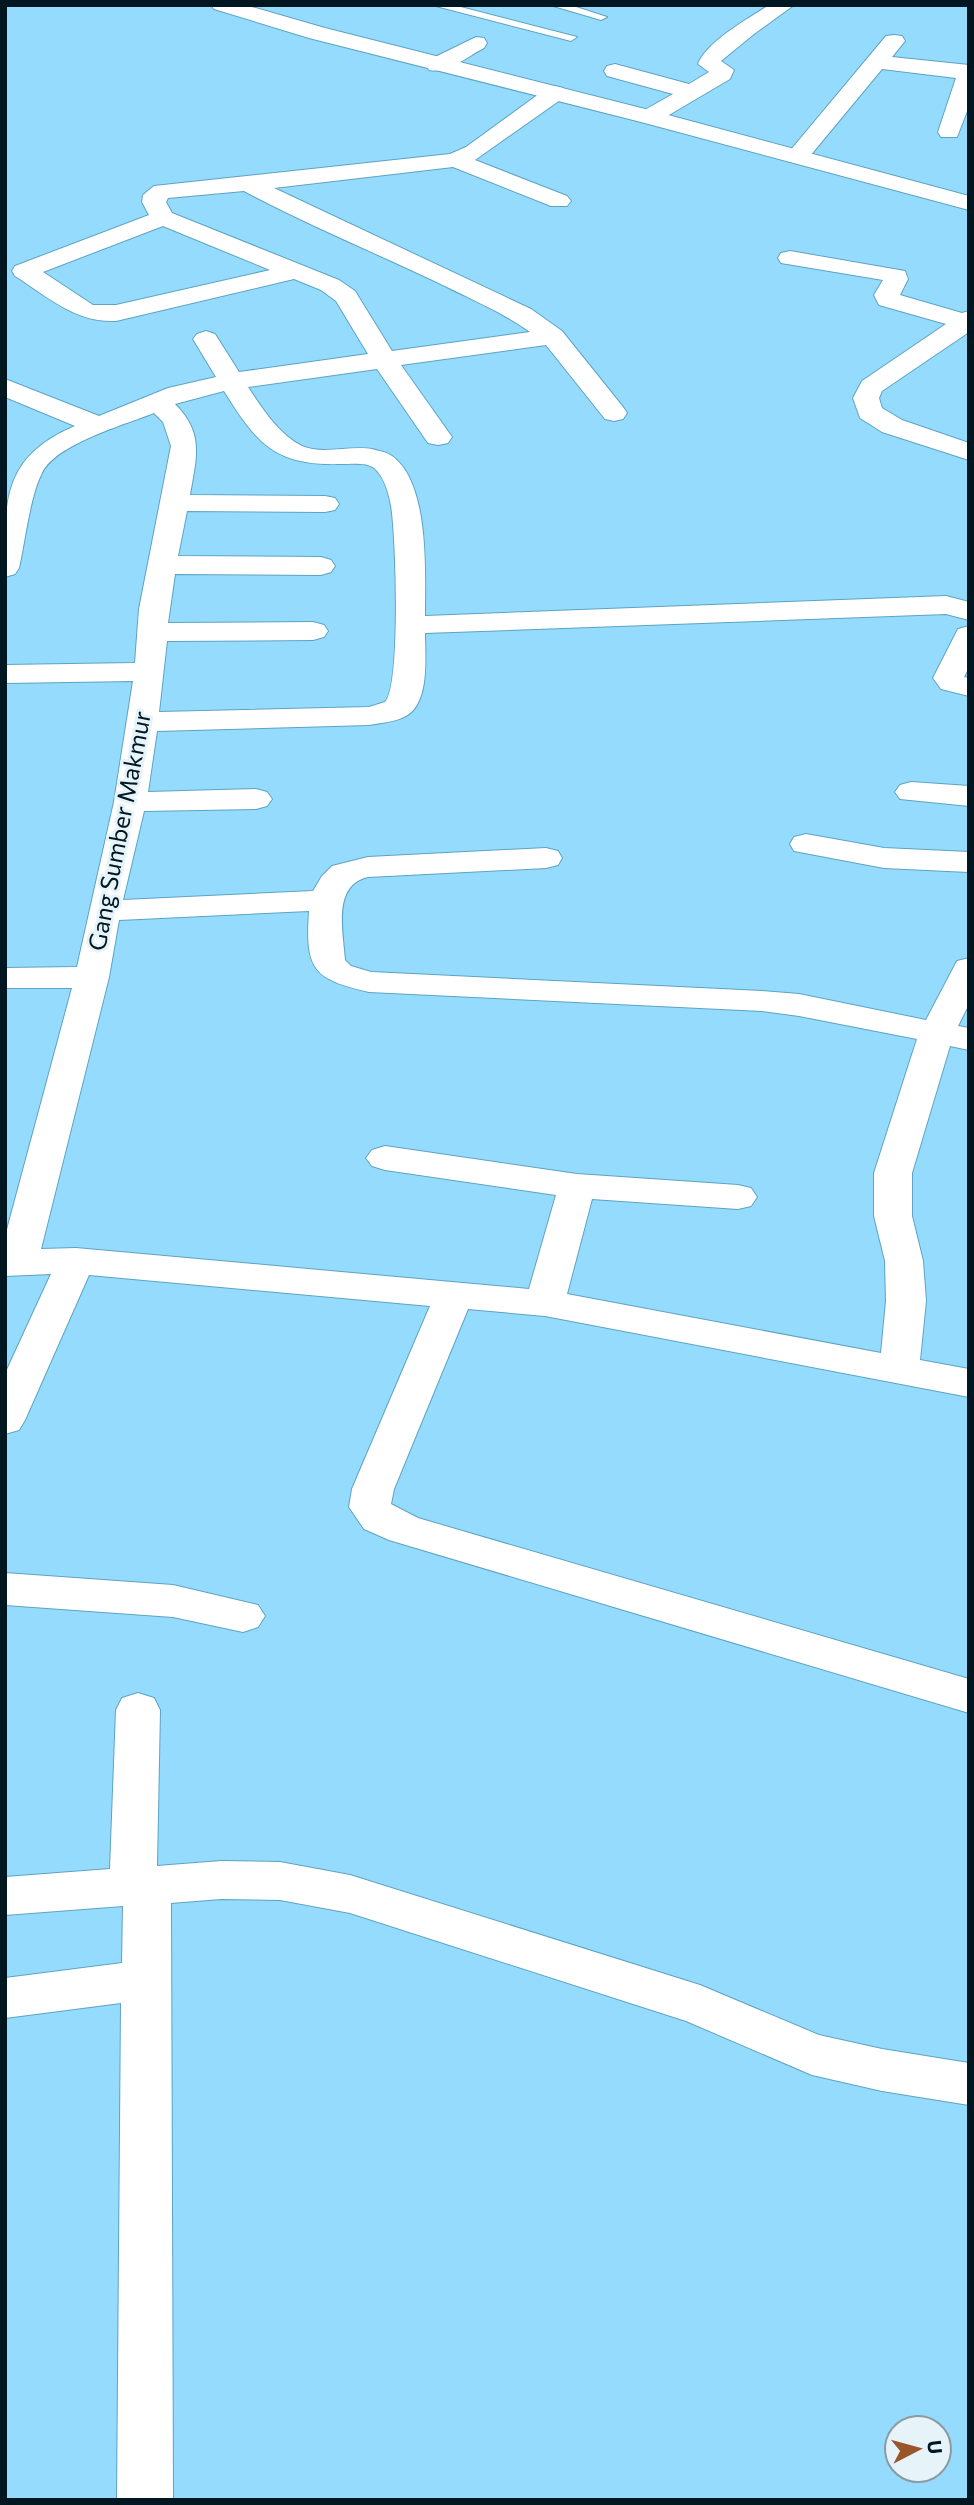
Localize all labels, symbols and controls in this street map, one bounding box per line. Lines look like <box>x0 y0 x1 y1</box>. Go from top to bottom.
street label: Gang Sumber Makmur <box>81 708 156 953</box>
north arrow <box>883 2414 953 2484</box>
text: U <box>923 2439 948 2455</box>

